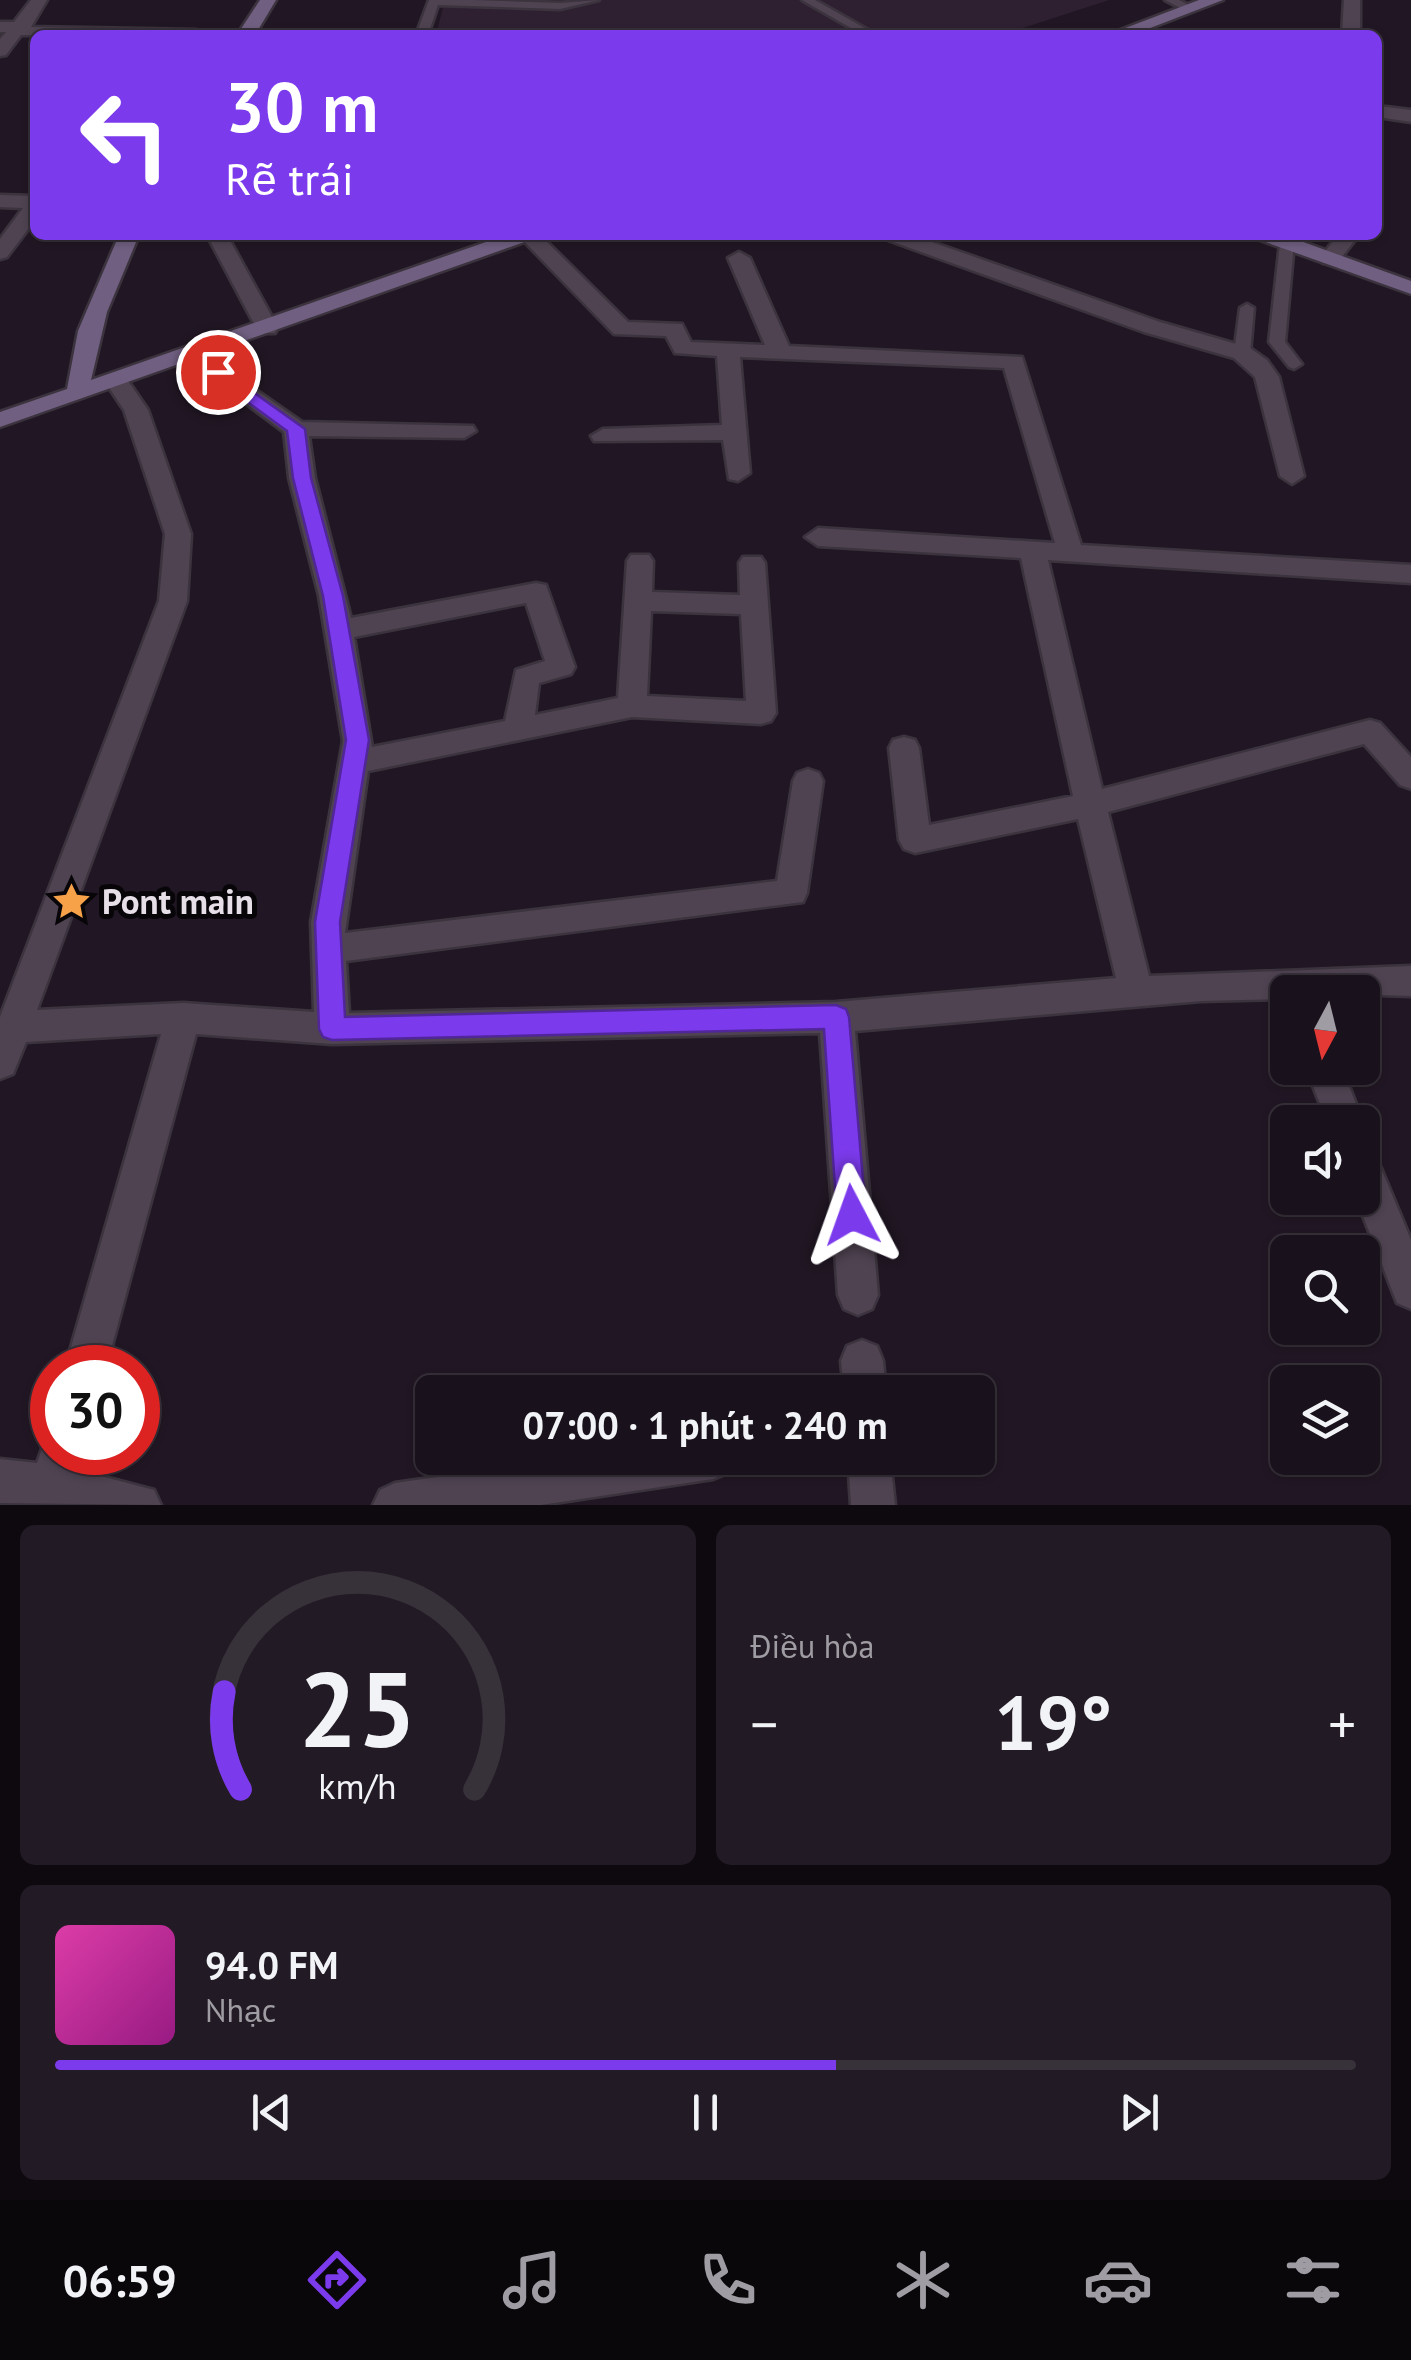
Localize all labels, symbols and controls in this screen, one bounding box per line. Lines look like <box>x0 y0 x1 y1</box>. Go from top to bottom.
text: 30 m <box>225 61 378 151</box>
icon: left <box>60 70 190 200</box>
text: Rẽ trái <box>225 149 354 207</box>
pin <box>176 330 261 415</box>
icon: arrive <box>191 345 246 400</box>
place label: Pont main <box>102 878 254 924</box>
place icon: Pont main <box>51 881 93 923</box>
north arrow <box>1270 975 1380 1085</box>
map controls <box>1270 975 1380 1475</box>
button: sound <box>1270 1105 1380 1215</box>
position arrow <box>800 1163 904 1267</box>
button: search <box>1270 1235 1380 1345</box>
speed limit sign: 30 <box>30 1345 160 1475</box>
button: layers <box>1270 1365 1380 1475</box>
text: 07:00 · 1 phút · 240 m <box>522 1400 888 1449</box>
text: Điều hòa <box>751 1625 874 1667</box>
text: 25 <box>299 1641 417 1776</box>
text: 19° <box>994 1674 1112 1771</box>
text: − <box>751 1688 778 1759</box>
text: + <box>1328 1688 1356 1759</box>
text: km/h <box>319 1763 397 1809</box>
text: 94.0 FM <box>205 1940 338 1989</box>
text: Nhạc <box>205 1989 276 2031</box>
icon: previous <box>244 2085 299 2140</box>
icon: pause <box>678 2085 733 2140</box>
icon: next <box>1112 2085 1167 2140</box>
icon: directions <box>302 2245 372 2315</box>
icon: music <box>497 2245 567 2315</box>
icon: phone <box>693 2245 763 2315</box>
icon: climate <box>888 2245 958 2315</box>
icon: car <box>1083 2245 1153 2315</box>
icon: filters <box>1278 2245 1348 2315</box>
text: 06:59 <box>63 2251 177 2309</box>

